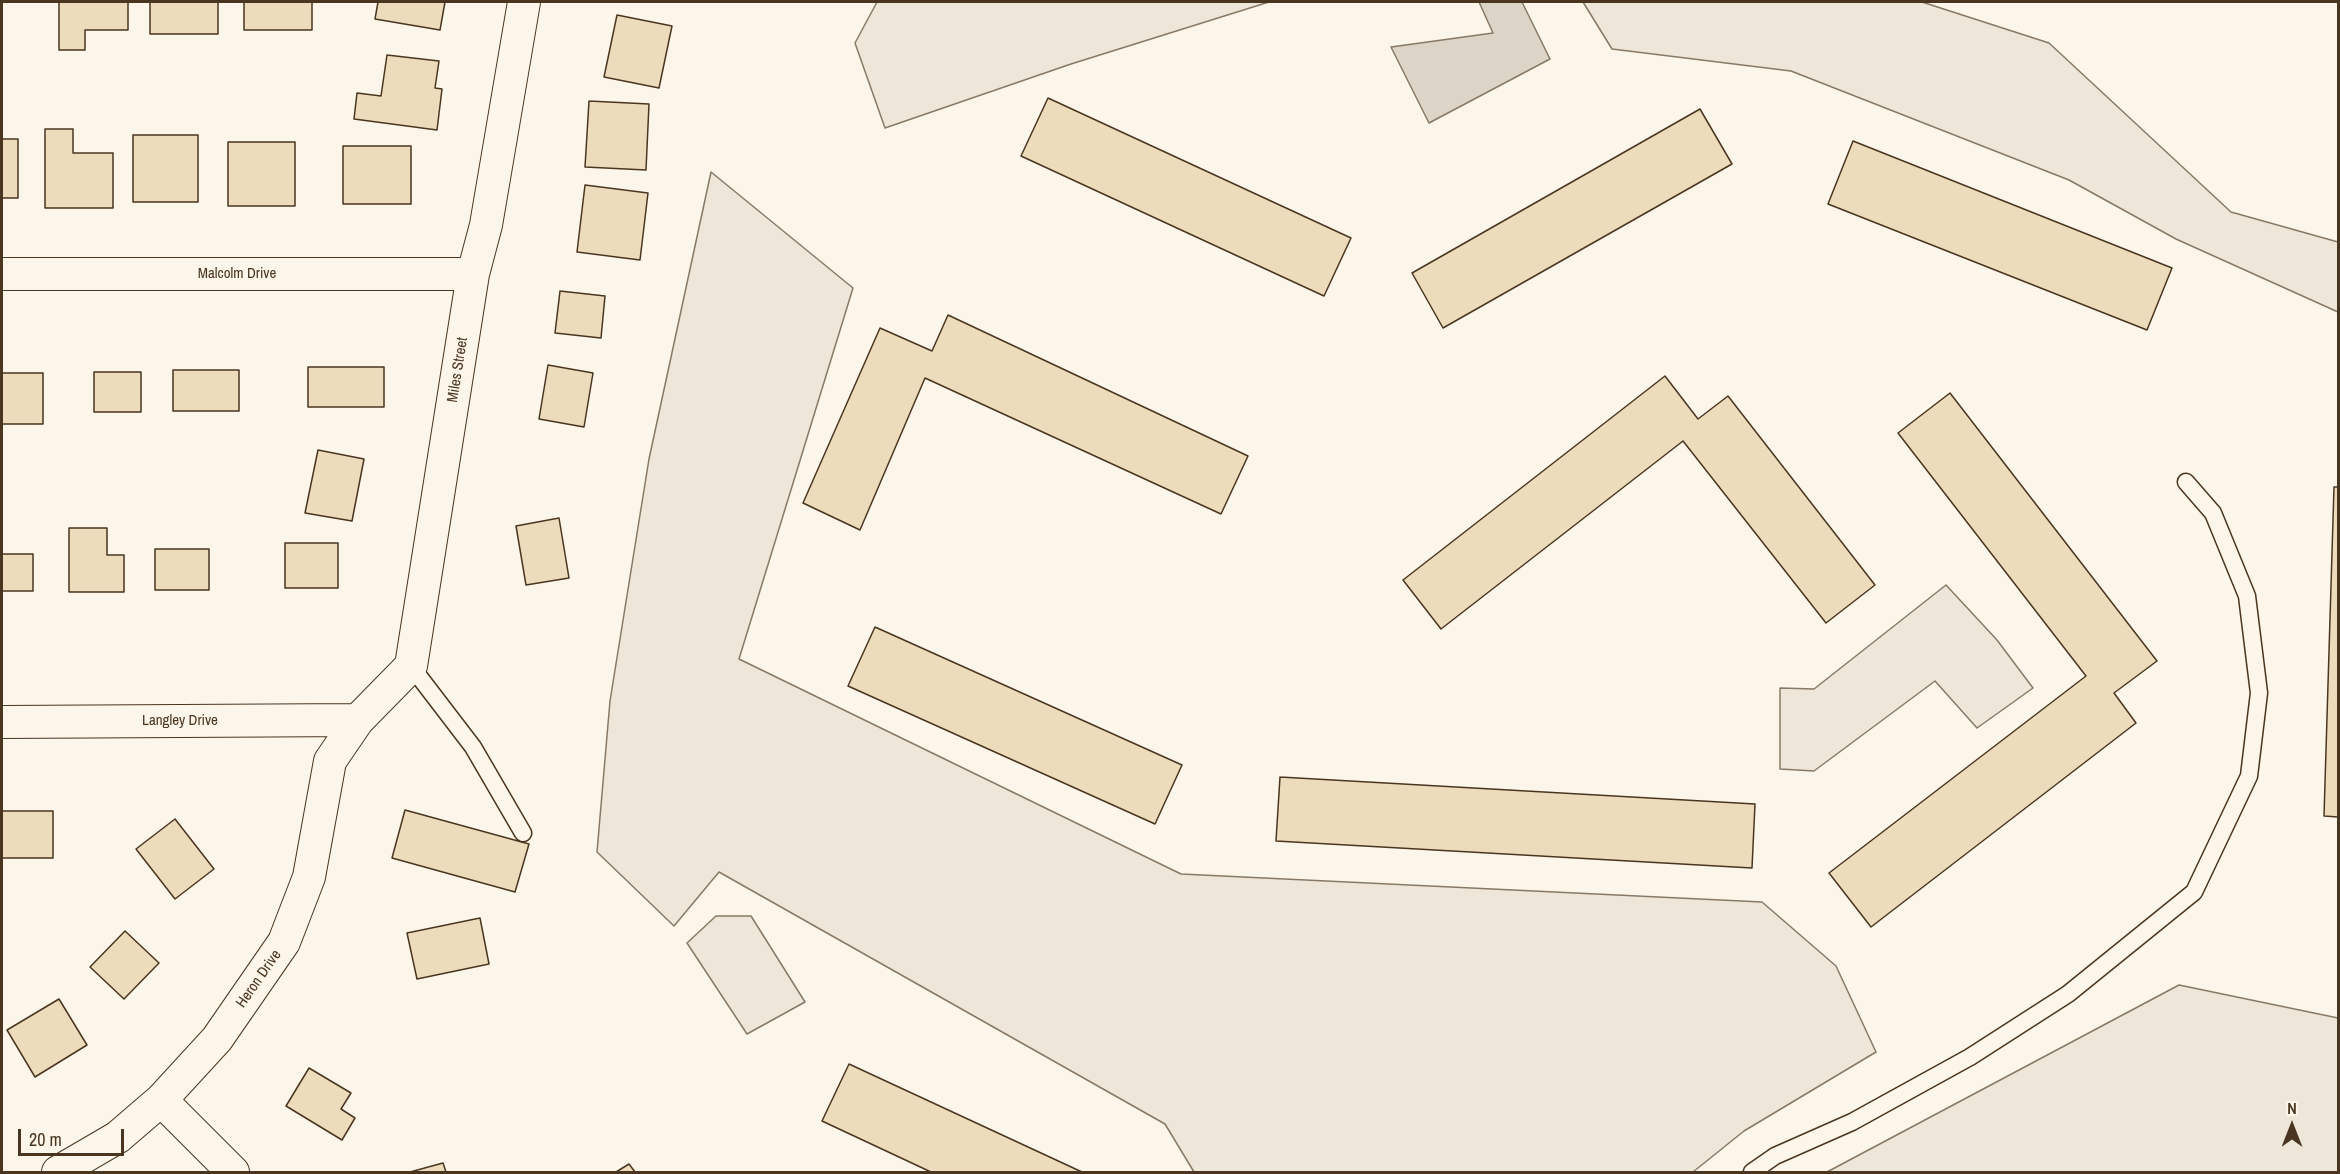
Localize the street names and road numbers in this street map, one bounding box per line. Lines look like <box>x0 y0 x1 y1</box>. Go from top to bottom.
street label: Malcolm Drive <box>198 265 276 283</box>
street label: Miles Street <box>444 336 472 404</box>
street label: Langley Drive <box>142 712 218 730</box>
street label: Heron Drive <box>233 947 285 1011</box>

